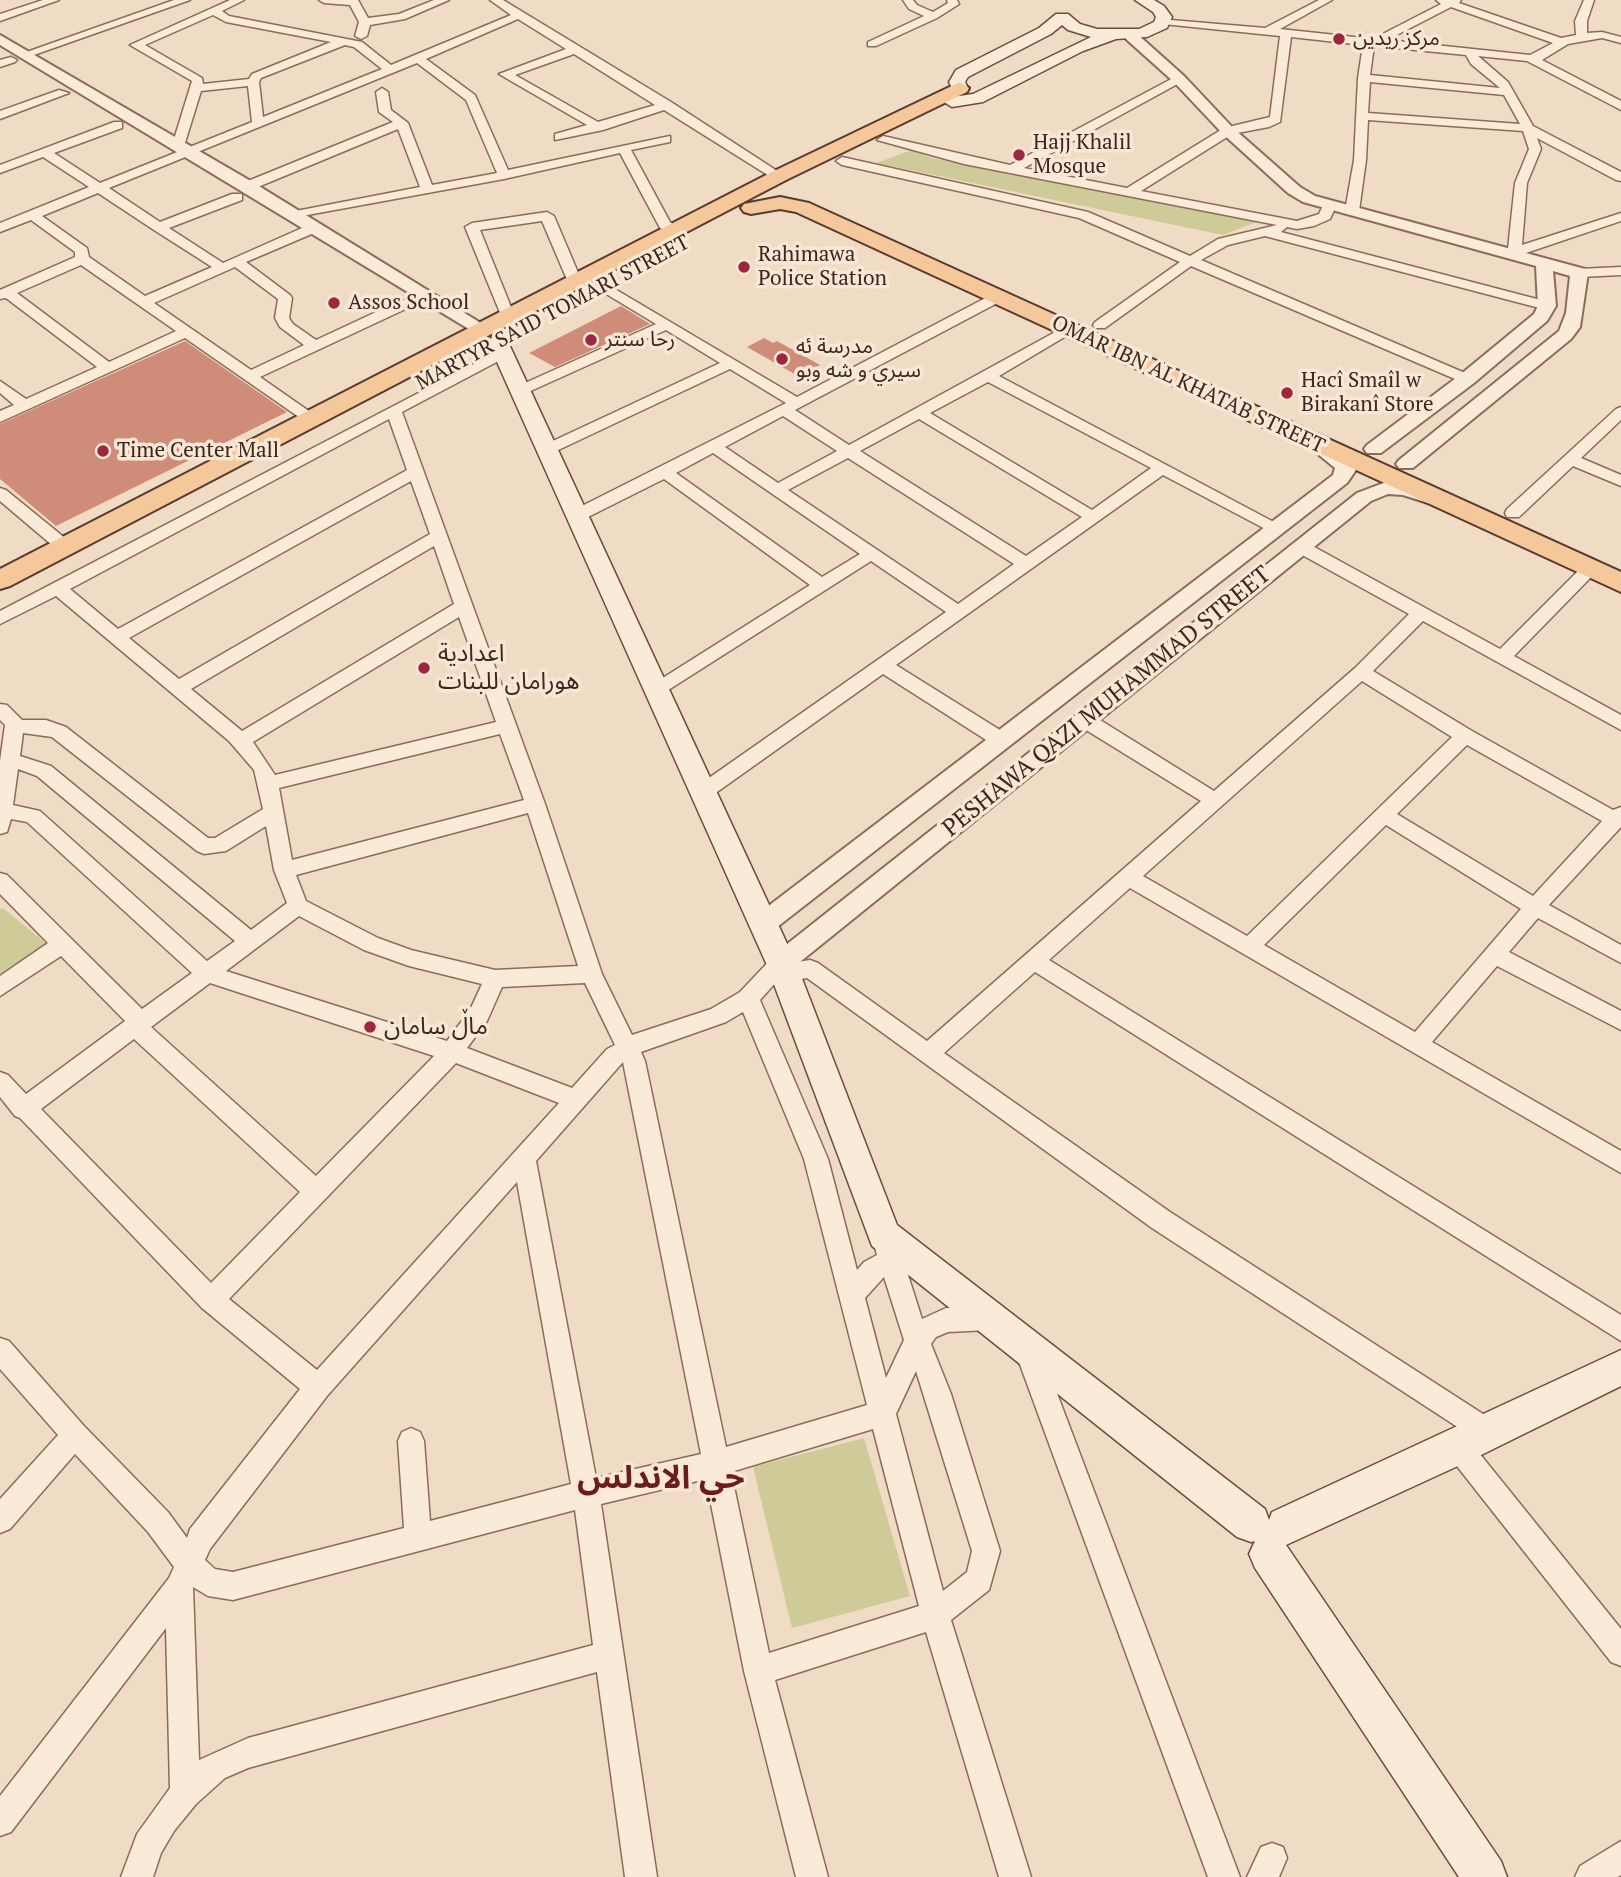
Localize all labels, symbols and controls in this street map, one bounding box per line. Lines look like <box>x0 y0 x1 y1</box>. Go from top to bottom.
place label: مركز ريدين <box>1353 26 1440 52</box>
marker: مركز ريدين <box>1331 31 1347 47</box>
place label: Hajj Khalil Mosque <box>1033 130 1132 180</box>
marker: Hajj Khalil Mosque <box>1011 147 1027 163</box>
street label: MARTYR SA'ID TOMARI STREET <box>412 230 694 396</box>
place label: Rahimawa Police Station <box>758 242 887 292</box>
marker: Rahimawa Police Station <box>736 259 752 275</box>
place label: Assos School <box>348 290 469 316</box>
marker: Assos School <box>326 295 342 311</box>
street label: OMAR IBN AL KHATAB STREET <box>1047 310 1329 460</box>
place label: رحا سنتر <box>605 327 675 353</box>
marker: رحا سنتر <box>583 332 599 348</box>
place label: مدرسة ئه سيري و شه وبو <box>796 334 921 384</box>
marker: مدرسة ئه سيري و شه وبو <box>774 351 790 367</box>
place label: Hacî Smaîl w Birakanî Store <box>1301 368 1434 418</box>
marker: Hacî Smaîl w Birakanî Store <box>1279 385 1295 401</box>
place label: Time Center Mall <box>117 438 279 464</box>
marker: Time Center Mall <box>95 443 111 459</box>
street label: PESHAWA QAZI MUHAMMAD STREET <box>937 561 1277 843</box>
place label: اعدادية هورامان للبنات <box>438 640 580 696</box>
marker: اعدادية هورامان للبنات <box>416 660 432 676</box>
place label: ماڵ سامان <box>384 1013 488 1041</box>
marker: ماڵ سامان <box>362 1019 378 1035</box>
district label: حي الاندلس <box>577 1460 745 1498</box>

